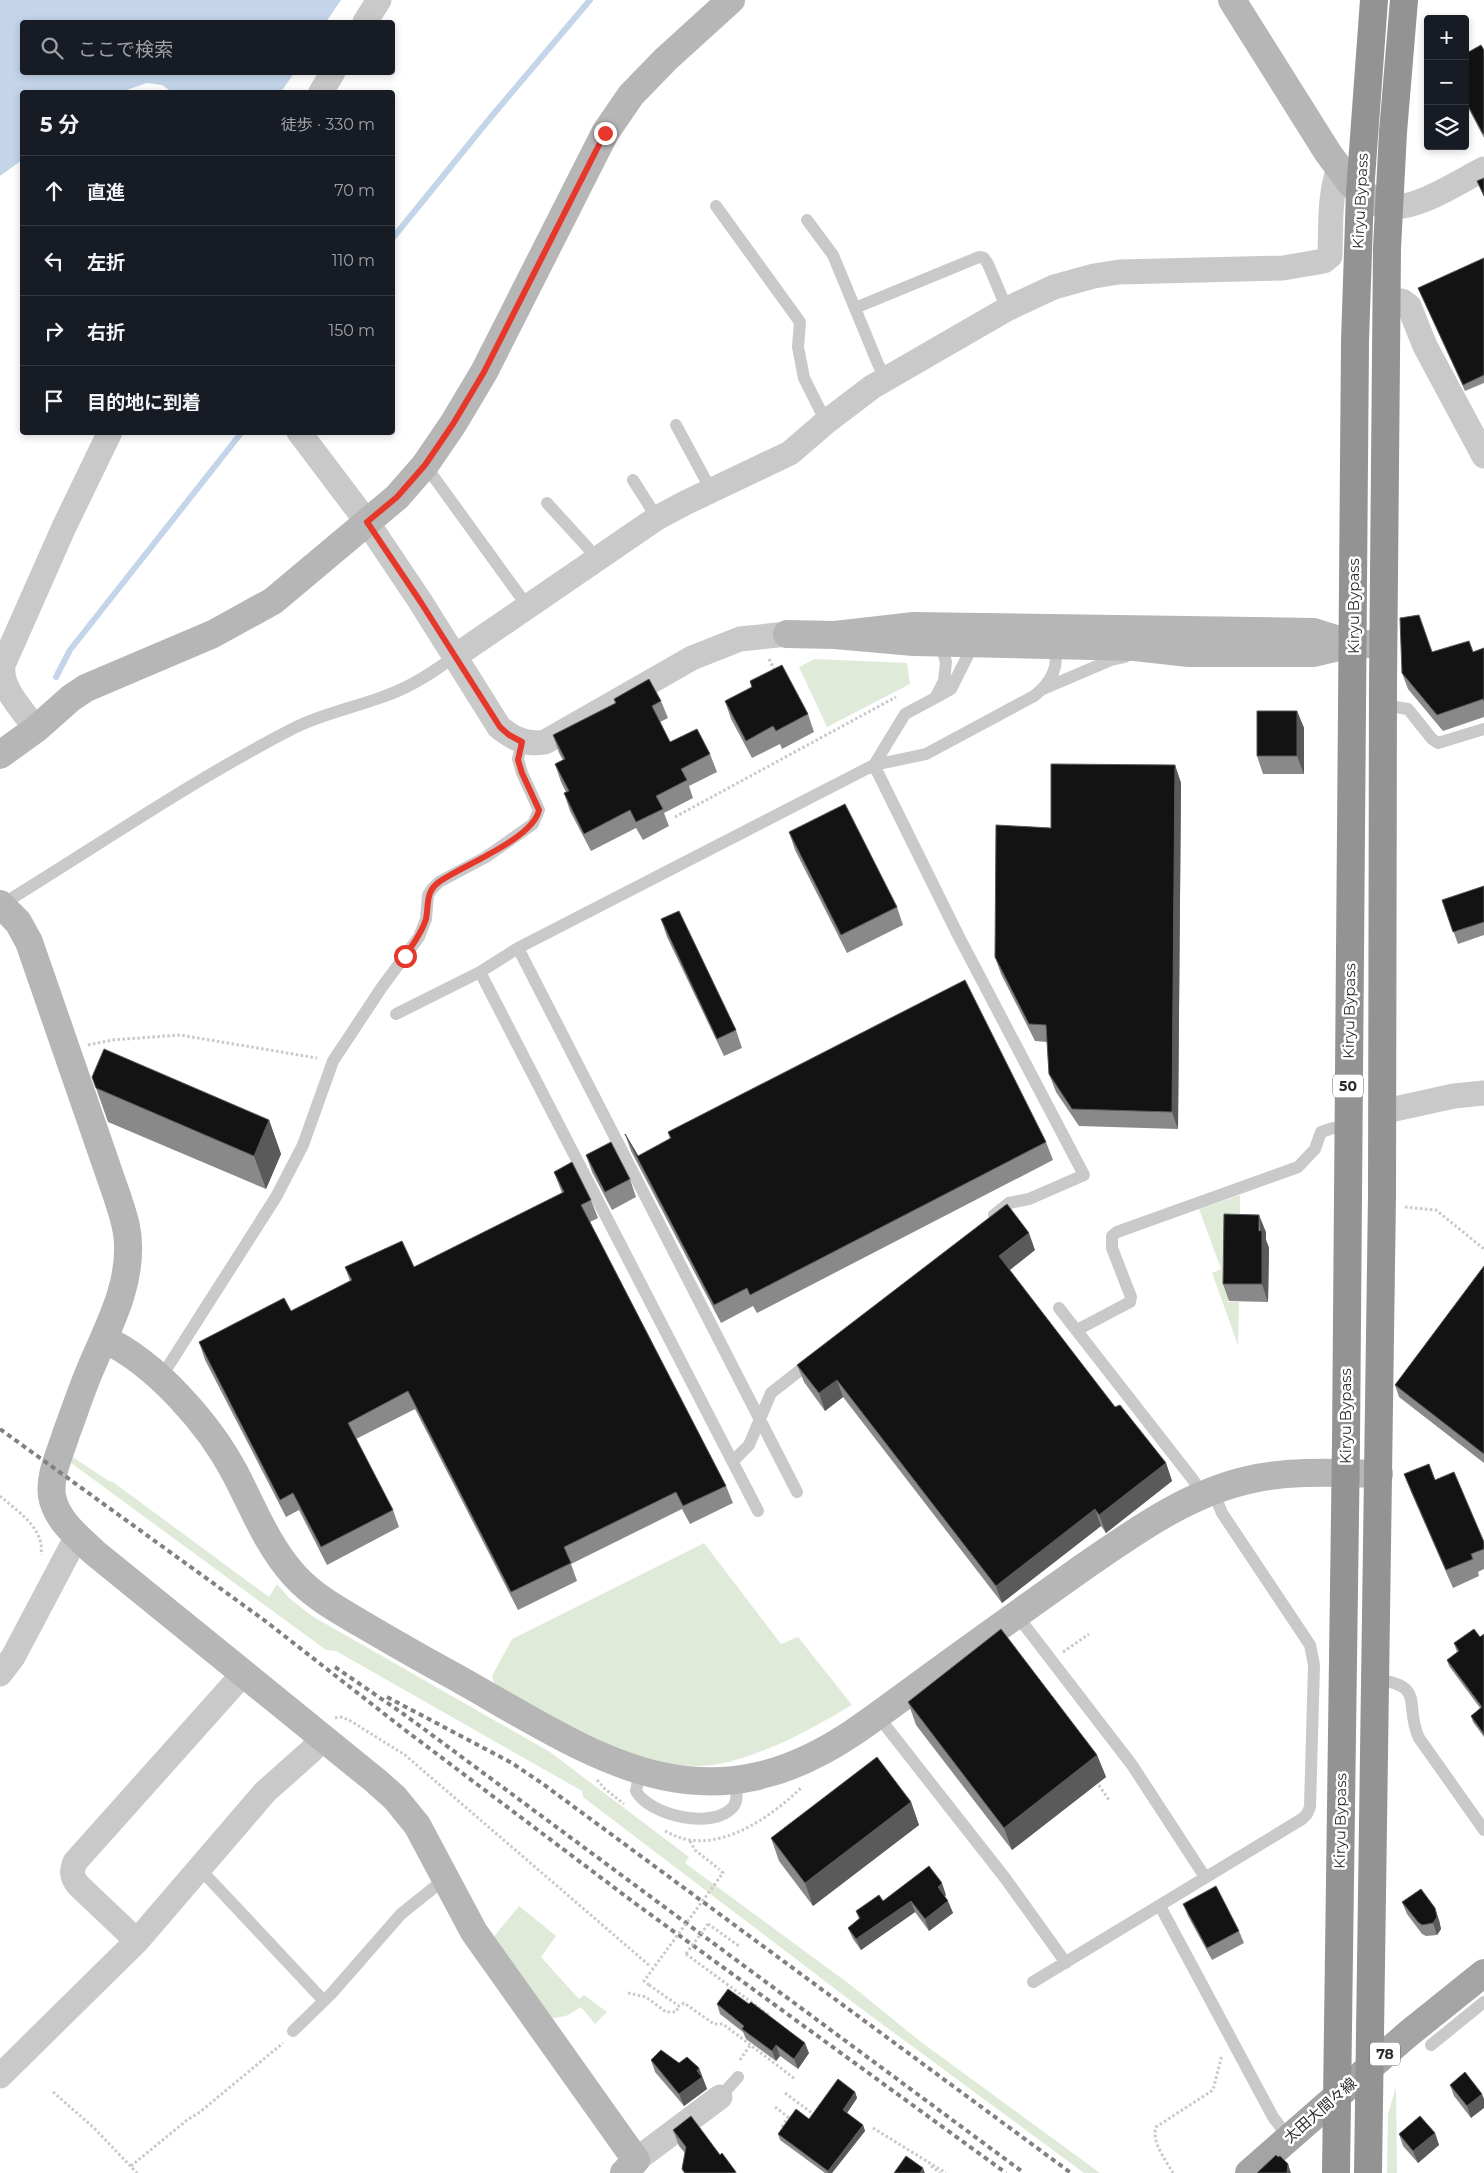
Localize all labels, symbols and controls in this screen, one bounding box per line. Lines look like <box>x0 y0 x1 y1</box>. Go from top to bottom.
map controls <box>1424 15 1469 150</box>
button: + <box>1424 15 1469 60</box>
search box <box>20 20 395 75</box>
icon: search <box>38 34 66 62</box>
text: ここで検索 <box>78 38 173 61</box>
button: − <box>1424 60 1469 105</box>
button: layers <box>1424 105 1469 150</box>
text: 5 分 <box>40 112 79 137</box>
text: 徒歩 · 330 m <box>281 115 375 134</box>
route end <box>594 122 617 145</box>
street label: Kiryu Bypass <box>1348 153 1372 249</box>
icon: ahead <box>40 177 68 205</box>
text: 直進 <box>87 181 125 204</box>
text: 70 m <box>334 181 375 200</box>
icon: left <box>40 247 68 275</box>
text: 左折 <box>87 251 125 274</box>
text: 110 m <box>332 251 375 270</box>
icon: right <box>40 317 68 345</box>
text: 右折 <box>87 321 125 344</box>
text: 150 m <box>328 321 375 340</box>
icon: arrive <box>40 387 68 415</box>
text: 目的地に到着 <box>87 391 201 414</box>
street label: Kiryu Bypass <box>1344 558 1363 654</box>
route start <box>394 945 417 968</box>
street label: Kiryu Bypass <box>1339 963 1359 1059</box>
road number: 50 <box>1333 1074 1363 1098</box>
street label: Kiryu Bypass <box>1336 1368 1355 1464</box>
street label: Kiryu Bypass <box>1330 1773 1350 1869</box>
road number: 78 <box>1370 2042 1400 2066</box>
street label: 太田大間々線 <box>1280 2073 1360 2147</box>

